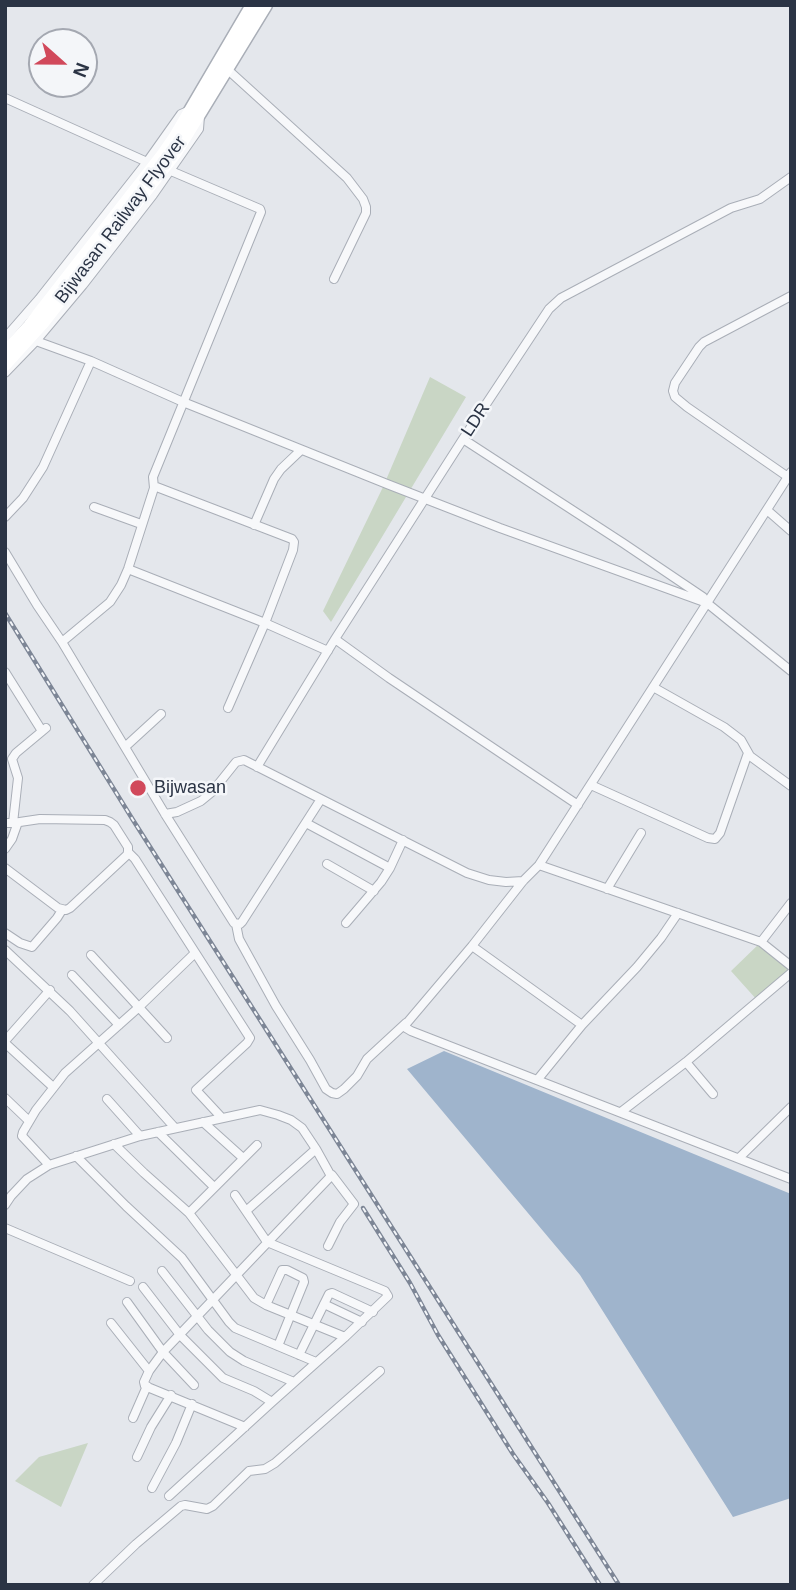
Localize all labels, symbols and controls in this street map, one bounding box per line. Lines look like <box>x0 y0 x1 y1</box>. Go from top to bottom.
north arrow <box>28 28 98 98</box>
text: N <box>69 60 93 80</box>
street label: Bijwasan Railway Flyover <box>51 132 191 308</box>
street label: LDR <box>457 399 495 441</box>
place label: Bijwasan <box>154 777 226 799</box>
marker: Bijwasan <box>128 778 148 798</box>

